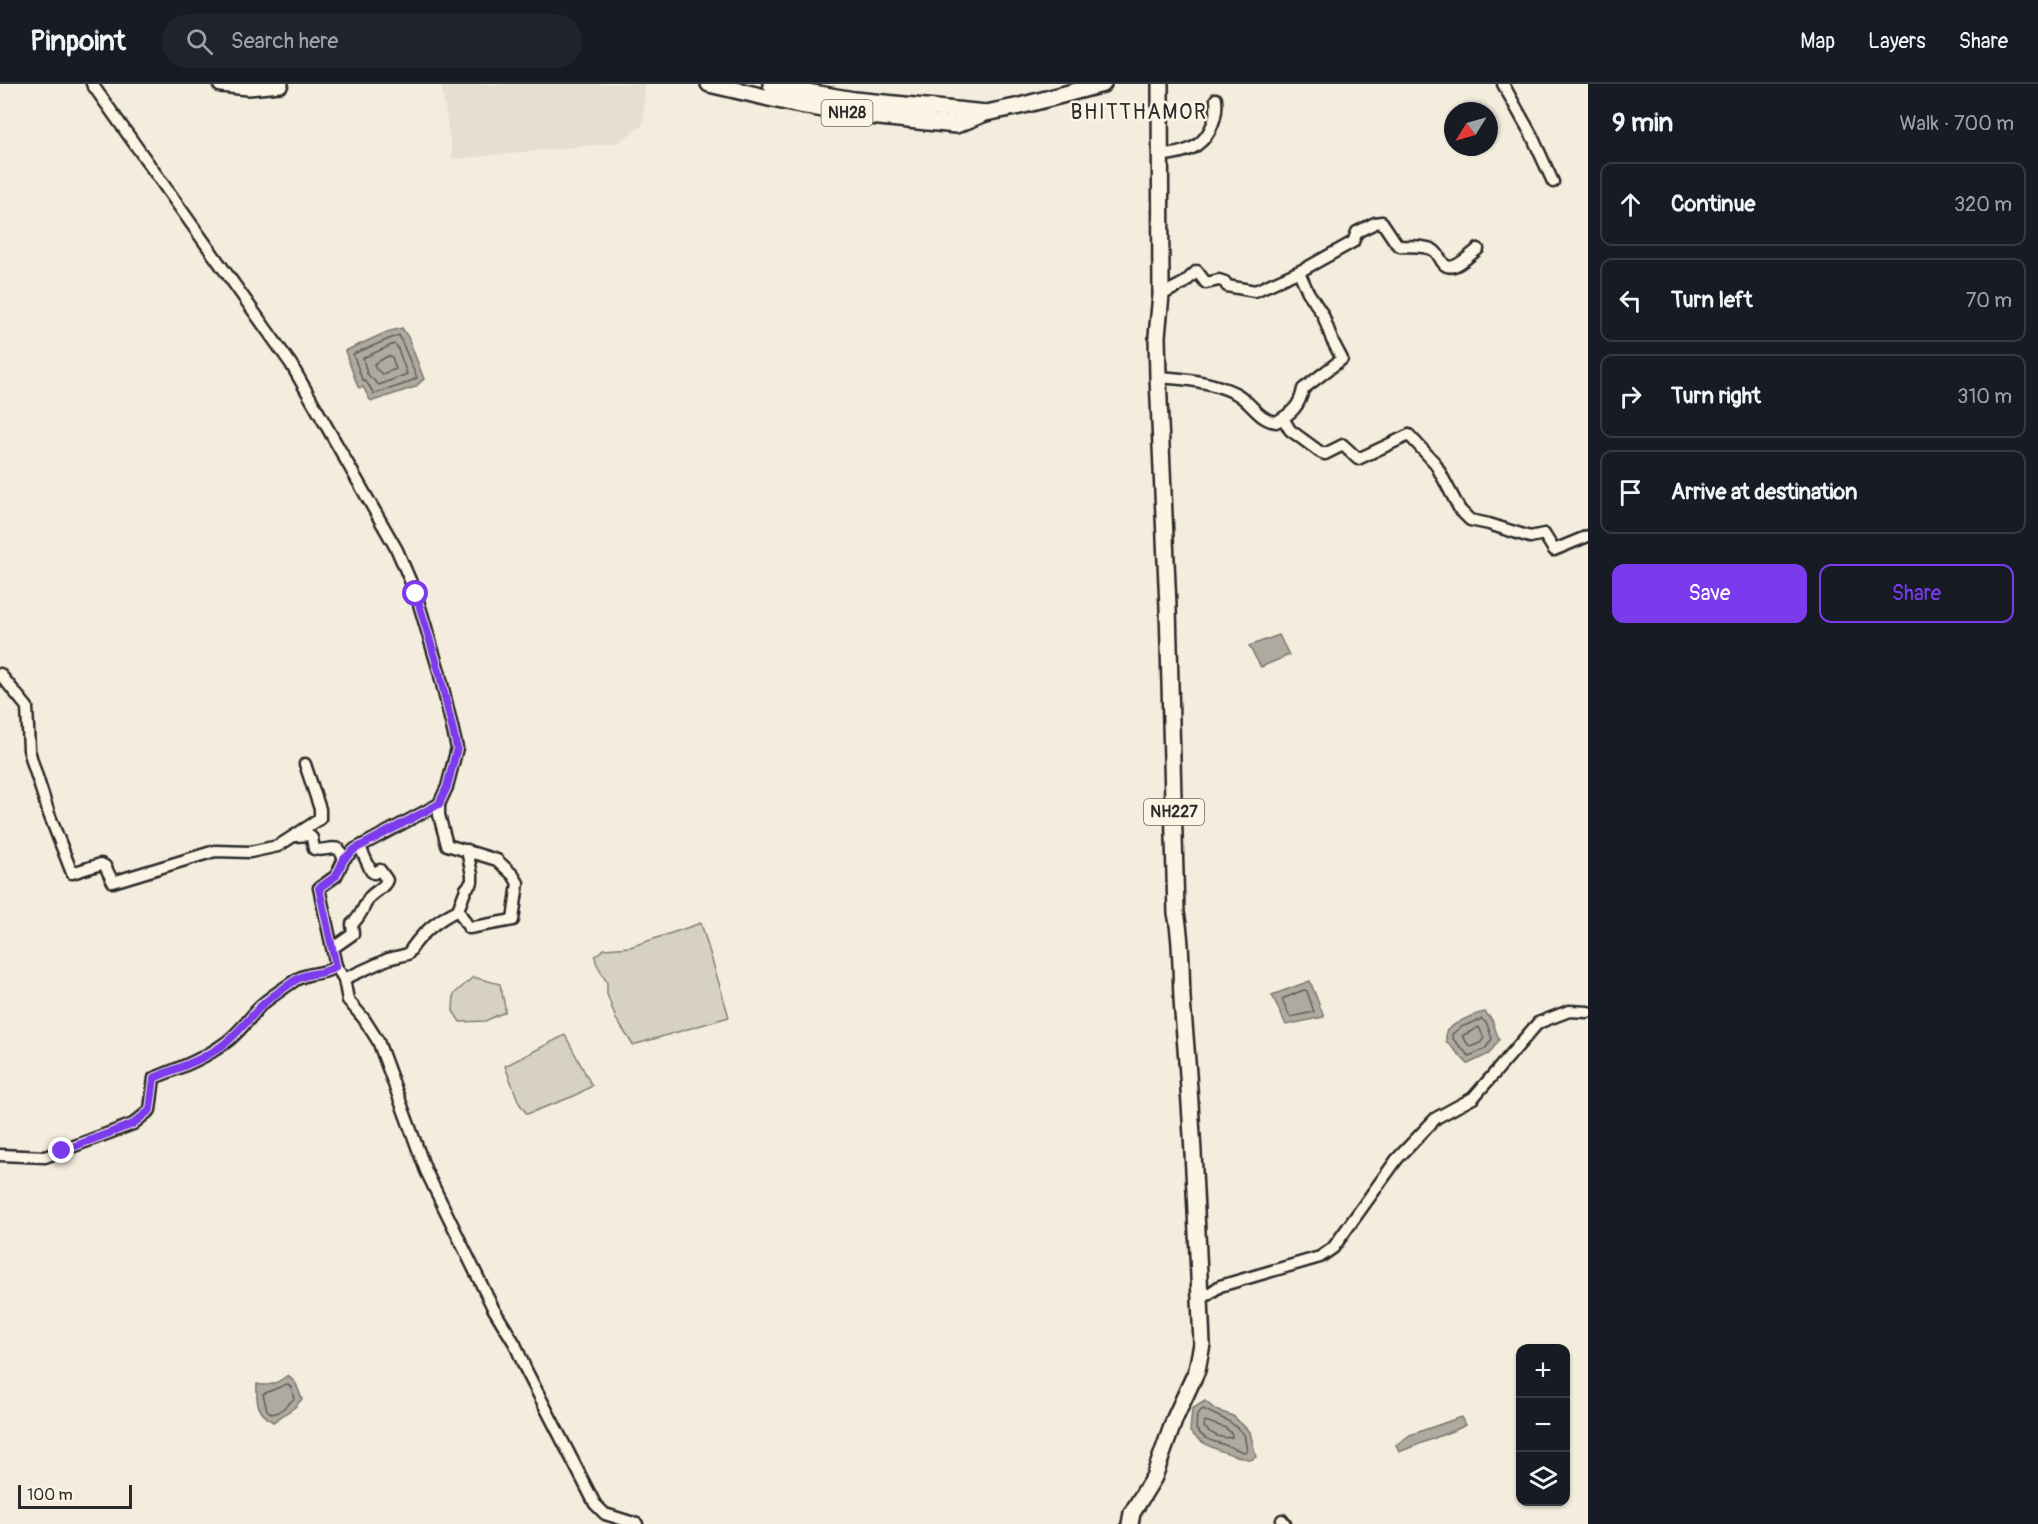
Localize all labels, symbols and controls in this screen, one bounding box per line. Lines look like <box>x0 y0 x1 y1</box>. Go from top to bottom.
search box <box>162 14 582 68</box>
text: Pinpoint <box>30 24 126 59</box>
icon: search <box>183 25 216 58</box>
text: Search here <box>231 27 338 55</box>
text: Map <box>1800 28 1835 55</box>
text: Layers <box>1868 28 1926 55</box>
text: Share <box>1959 28 2008 55</box>
district label: BHITTHAMOR <box>1071 99 1207 126</box>
road number: NH28 <box>822 100 872 126</box>
north arrow <box>1444 102 1498 156</box>
text: 9 min <box>1612 107 1673 139</box>
text: Walk · 700 m <box>1899 111 2014 136</box>
icon: ahead <box>1614 188 1647 221</box>
text: Continue <box>1671 190 1755 218</box>
text: 320 m <box>1954 192 2012 217</box>
icon: left <box>1614 284 1647 317</box>
text: Turn left <box>1671 286 1753 314</box>
text: 70 m <box>1966 288 2012 313</box>
icon: right <box>1614 380 1647 413</box>
text: Turn right <box>1671 382 1761 410</box>
text: 310 m <box>1957 384 2012 409</box>
icon: arrive <box>1614 476 1647 509</box>
text: Arrive at destination <box>1671 478 1857 506</box>
button: Save <box>1612 564 1807 623</box>
button: Share <box>1819 564 2014 623</box>
route start <box>402 580 428 606</box>
road number: NH227 <box>1144 799 1204 825</box>
route end <box>48 1137 74 1163</box>
map controls <box>1516 1344 1570 1506</box>
button: + <box>1516 1344 1570 1398</box>
button: − <box>1516 1398 1570 1452</box>
button: layers <box>1516 1452 1570 1506</box>
scale bar <box>18 1482 132 1510</box>
text: 100 m <box>27 1485 73 1505</box>

